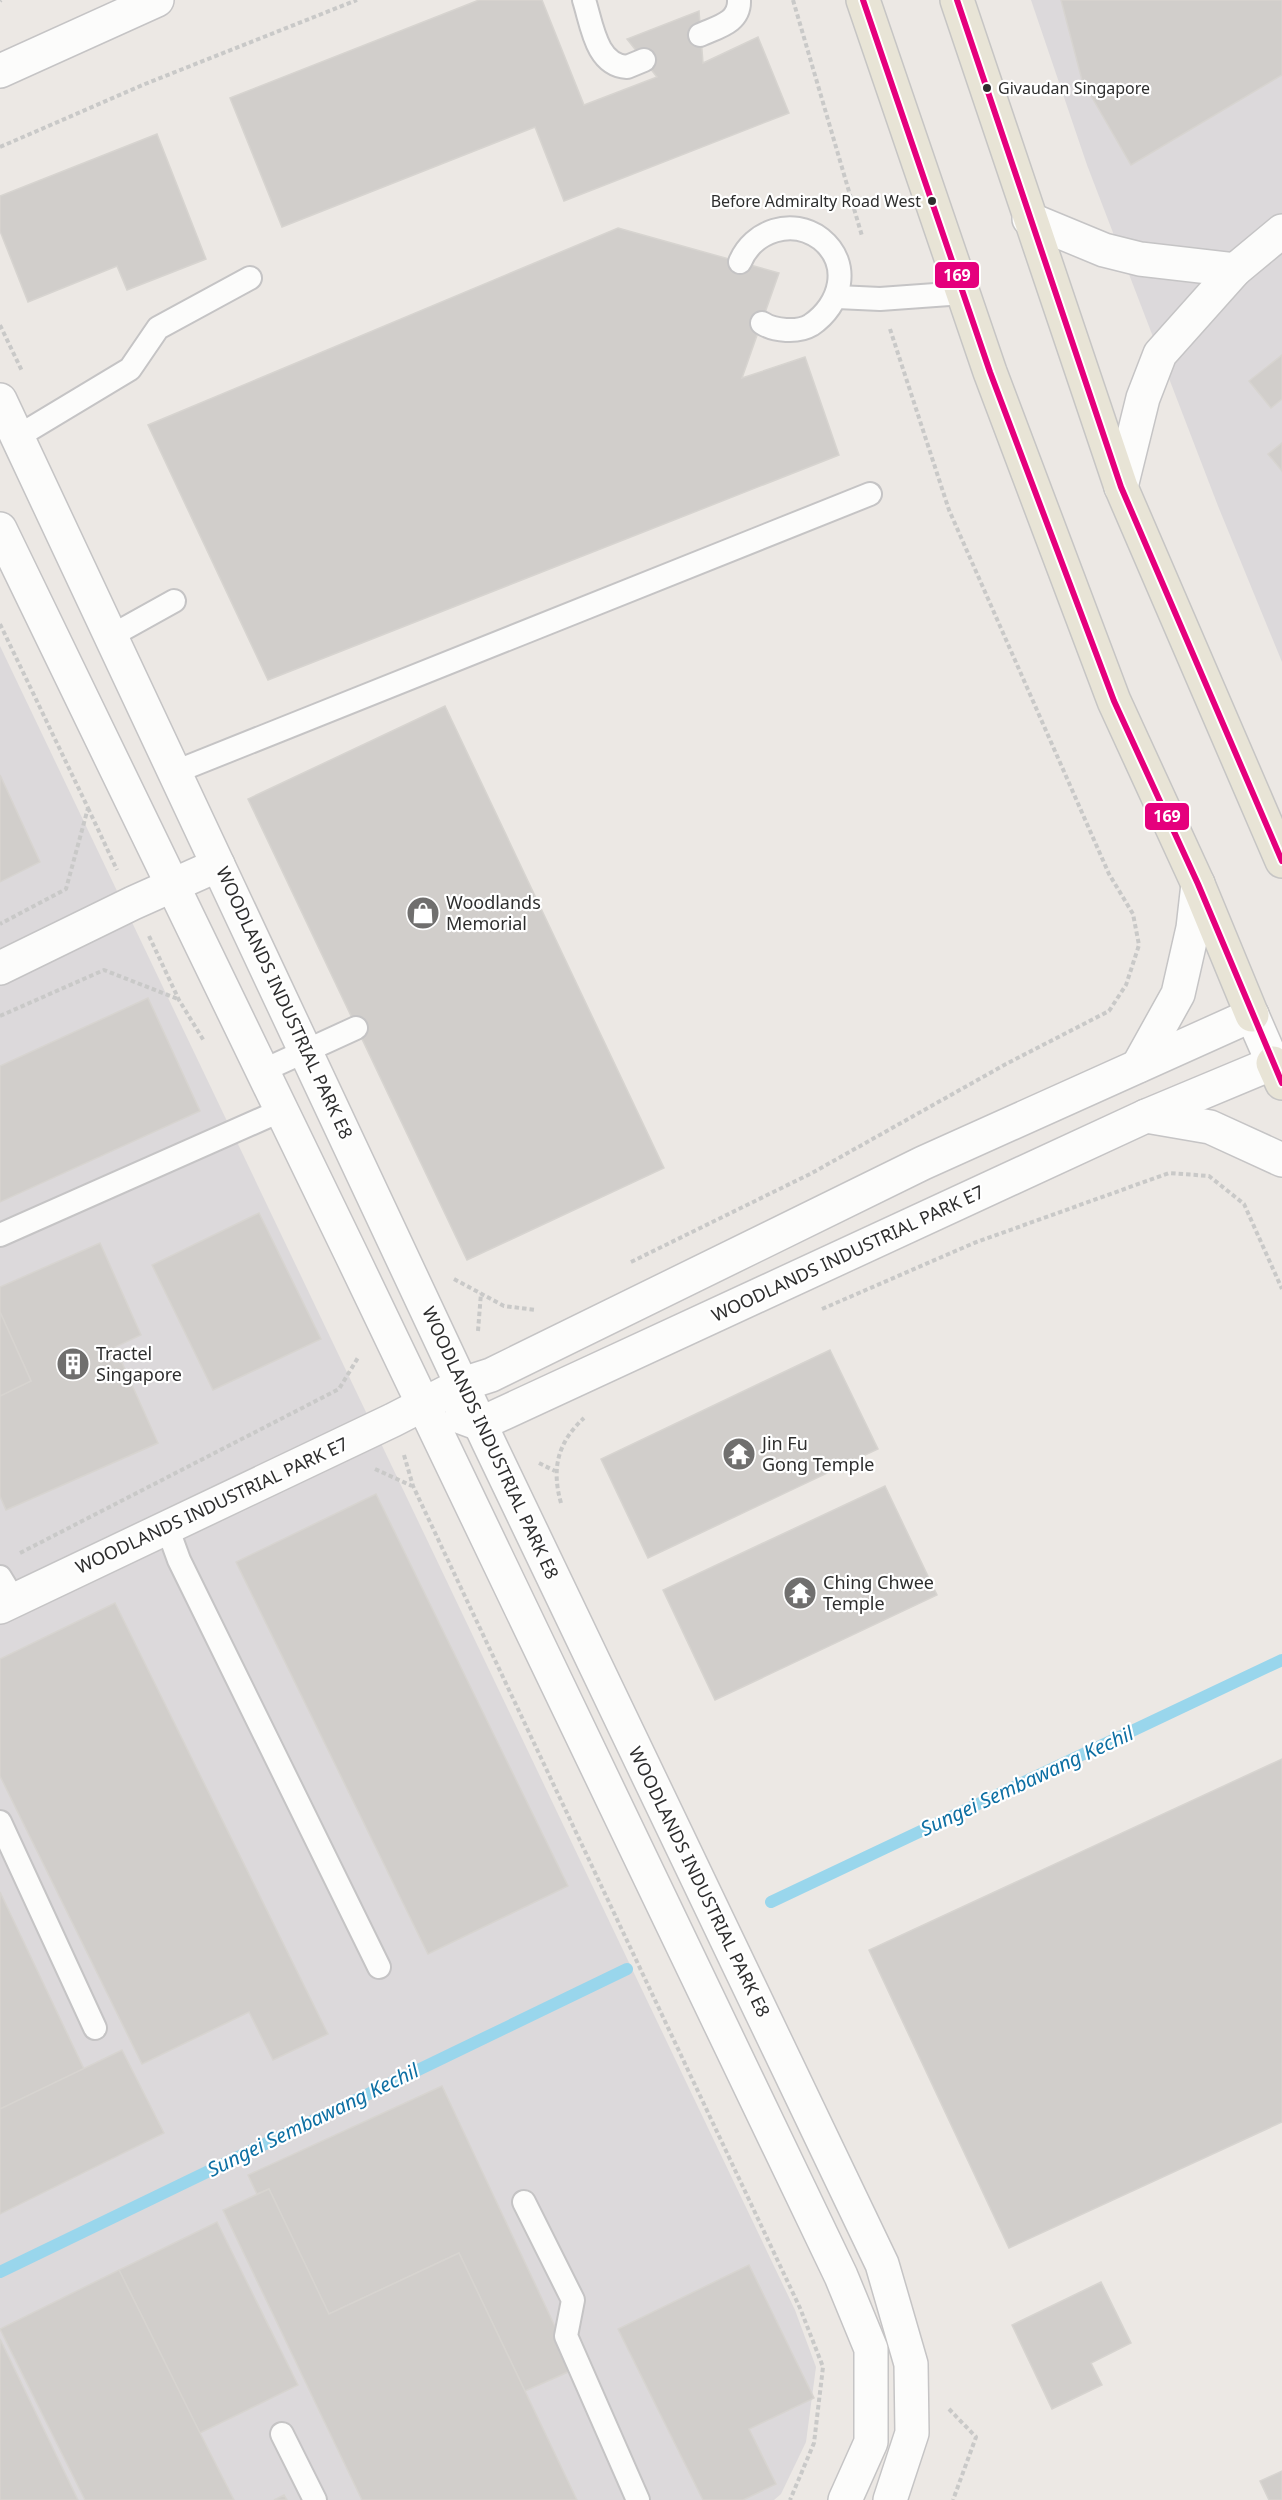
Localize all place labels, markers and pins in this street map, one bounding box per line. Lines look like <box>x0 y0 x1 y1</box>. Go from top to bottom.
place label: Givaudan Singapore <box>998 77 1150 99</box>
marker: Givaudan Singapore <box>981 82 993 94</box>
place label: Before Admiralty Road West <box>711 190 921 212</box>
marker: Before Admiralty Road West <box>926 195 938 207</box>
place label: Woodlands Memorial <box>446 890 541 935</box>
shop icon: Woodlands Memorial <box>405 895 441 931</box>
place label: Tractel Singapore <box>96 1341 182 1386</box>
building icon: Tractel Singapore <box>55 1346 91 1382</box>
place label: Jin Fu Gong Temple <box>760 1431 874 1476</box>
temple icon: Jin Fu Gong Temple <box>721 1436 757 1472</box>
place label: Ching Chwee Temple <box>823 1570 934 1615</box>
temple icon: Ching Chwee Temple <box>782 1575 818 1611</box>

